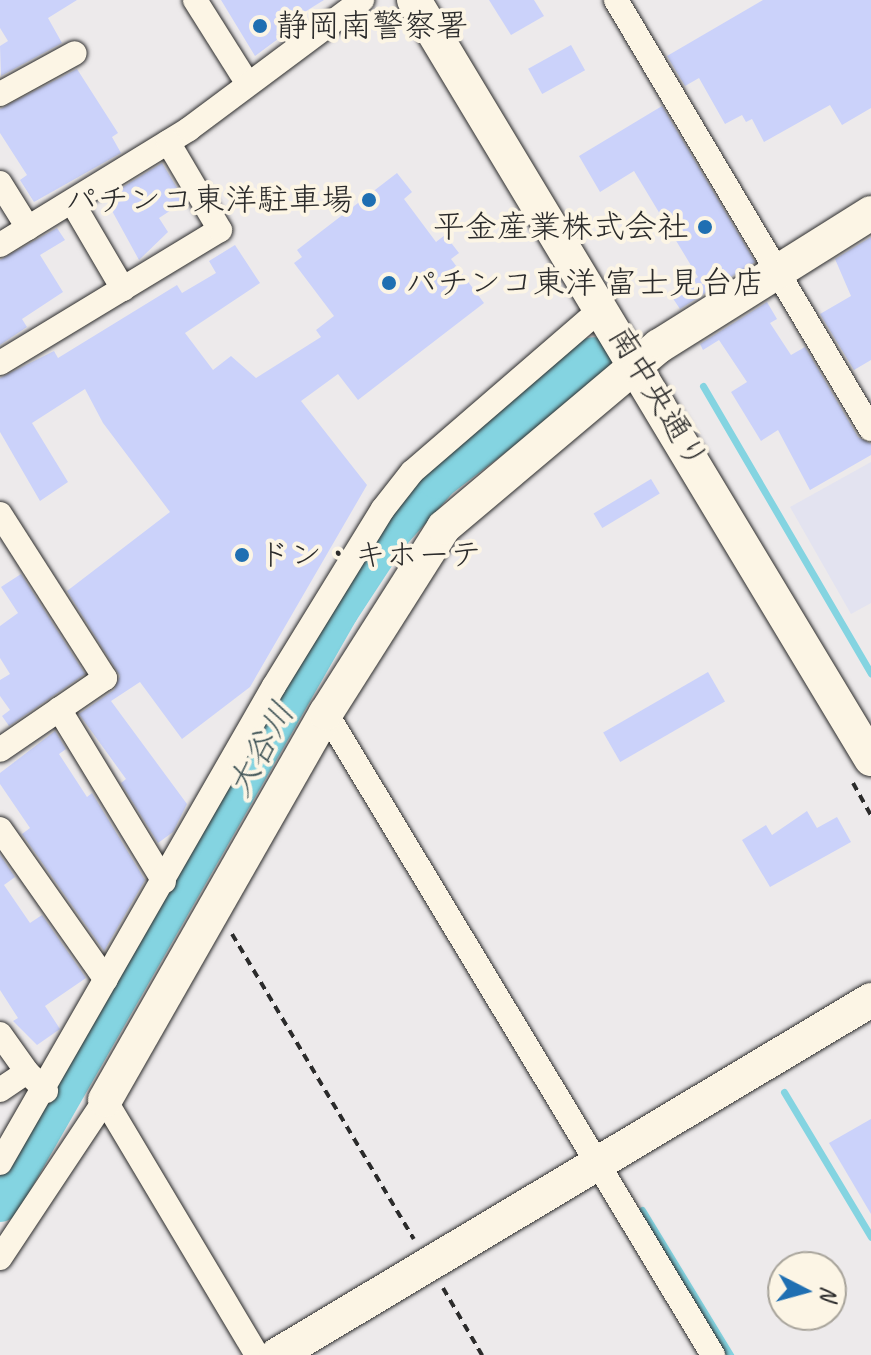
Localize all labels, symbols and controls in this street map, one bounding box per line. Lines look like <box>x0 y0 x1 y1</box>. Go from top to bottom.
place label: 静岡南警察署 <box>276 7 468 45</box>
marker: 静岡南警察署 <box>251 17 269 35</box>
place label: パチンコ東洋駐車場 <box>65 181 353 219</box>
marker: パチンコ東洋駐車場 <box>360 191 378 209</box>
place label: 平金産業株式会社 <box>433 208 689 246</box>
marker: 平金産業株式会社 <box>696 218 714 236</box>
place label: パチンコ東洋 富士見台店 <box>405 264 765 302</box>
marker: パチンコ東洋 富士見台店 <box>380 274 398 292</box>
street label: 南中央通り <box>600 320 716 476</box>
place label: ドン・キホーテ <box>258 536 482 574</box>
marker: ドン・キホーテ <box>233 546 251 564</box>
water label: 大谷川 <box>217 695 303 803</box>
north arrow <box>767 1251 847 1331</box>
text: N <box>814 1285 844 1302</box>

